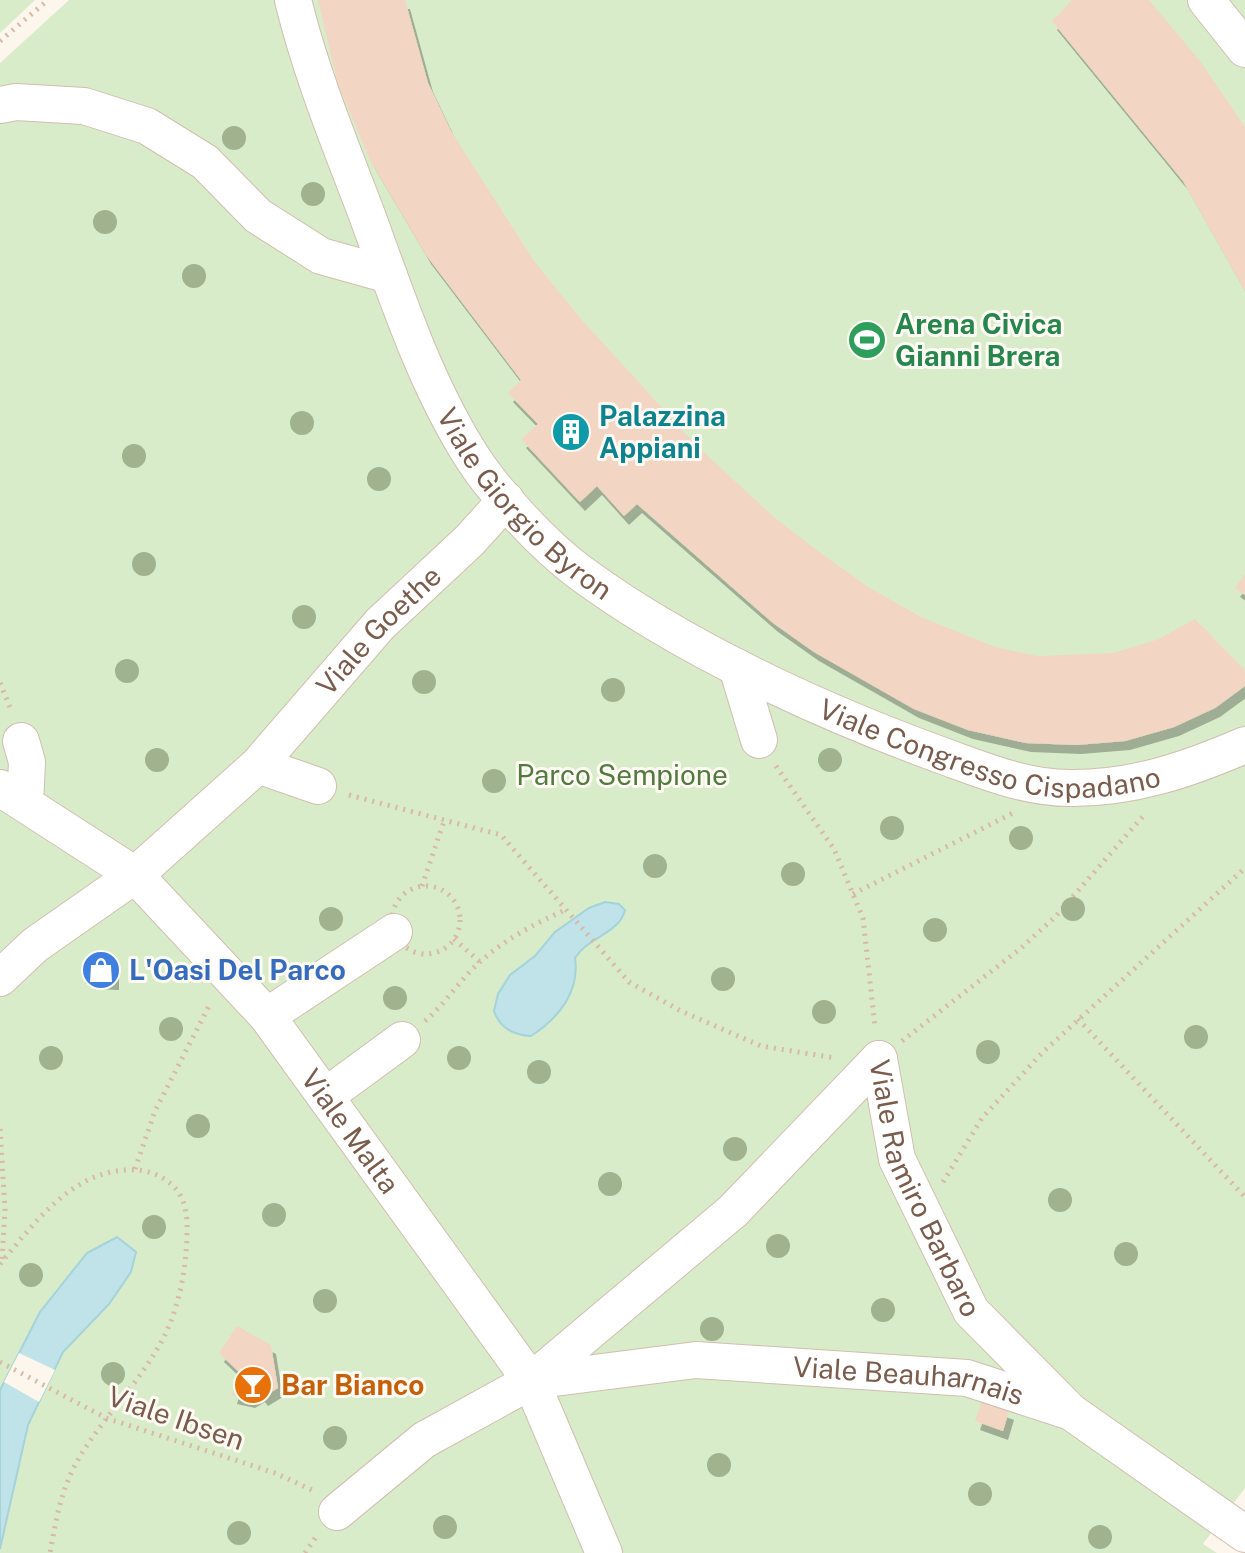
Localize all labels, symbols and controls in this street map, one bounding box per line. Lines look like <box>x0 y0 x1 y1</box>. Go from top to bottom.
place label: Arena Civica Gianni Brera <box>895 307 1062 372</box>
sports icon: Arena Civica Gianni Brera <box>846 319 888 361</box>
place label: Palazzina Appiani <box>599 399 726 464</box>
street label: Viale Giorgio Byron <box>431 402 619 606</box>
building icon: Palazzina Appiani <box>550 411 592 453</box>
street label: Viale Goethe <box>309 559 448 702</box>
street label: Viale Congresso Cispadano <box>814 691 1163 804</box>
park label: Parco Sempione <box>516 758 728 791</box>
shop icon: L'Oasi Del Parco <box>80 949 122 991</box>
place label: L'Oasi Del Parco <box>129 953 346 986</box>
street label: Viale Ramiro Barbaro <box>863 1057 988 1322</box>
street label: Viale Malta <box>295 1062 407 1200</box>
street label: Viale Beauharnais <box>792 1349 1028 1411</box>
bar icon: Bar Bianco <box>232 1364 274 1406</box>
place label: Bar Bianco <box>281 1368 424 1401</box>
street label: Viale Ibsen <box>104 1379 249 1456</box>

